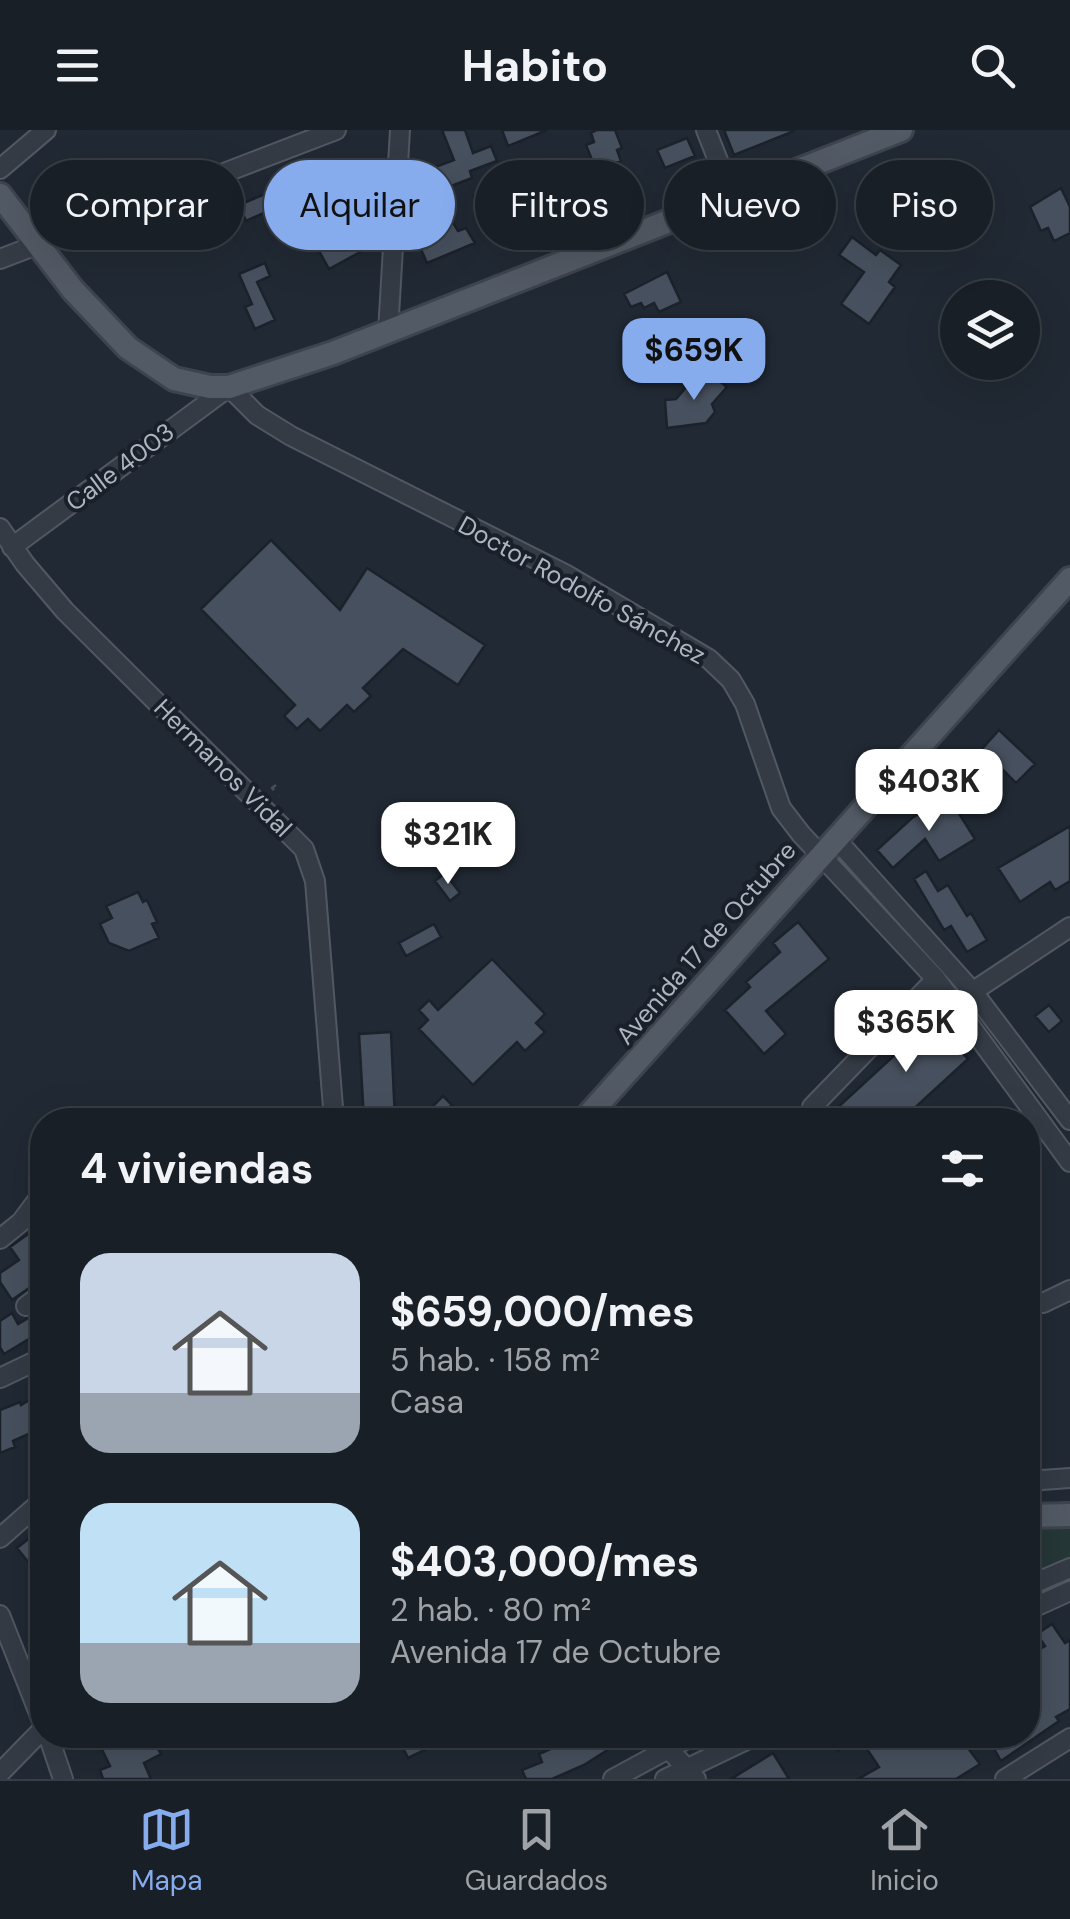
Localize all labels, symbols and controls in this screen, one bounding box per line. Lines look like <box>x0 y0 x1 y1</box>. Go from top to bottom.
text: Habito <box>462 36 608 95</box>
icon: menu <box>50 38 105 93</box>
icon: search <box>965 38 1020 93</box>
chip: Comprar <box>30 160 244 250</box>
chip: Alquilar <box>264 160 455 250</box>
chip: Filtros <box>475 160 644 250</box>
chip: Nuevo <box>664 160 836 250</box>
chip: Piso <box>856 160 993 250</box>
map controls <box>940 280 1040 380</box>
button: layers <box>940 280 1040 380</box>
pin: $659K <box>624 318 764 403</box>
text: $659K <box>644 329 744 371</box>
street label: Calle 4003 <box>59 415 181 519</box>
street label: Doctor Rodolfo Sánchez <box>453 508 711 672</box>
street label: Hermanos Vidal <box>147 692 299 844</box>
pin: $403K <box>859 749 999 834</box>
text: $403K <box>878 760 980 802</box>
pin: $321K <box>378 802 518 887</box>
text: $321K <box>403 813 493 855</box>
street label: Avenida 17 de Octubre <box>609 835 803 1051</box>
pin: $365K <box>836 990 976 1075</box>
text: $365K <box>856 1001 956 1043</box>
text: 4 viviendas <box>80 1141 313 1196</box>
icon: filters <box>935 1141 990 1196</box>
text: $659,000/mes <box>390 1284 695 1339</box>
icon: home <box>160 1293 280 1413</box>
text: 5 hab. · 158 m² <box>390 1339 600 1381</box>
text: Casa <box>390 1381 464 1423</box>
text: $403,000/mes <box>390 1534 699 1589</box>
icon: home <box>160 1543 280 1663</box>
text: 2 hab. · 80 m² <box>390 1589 591 1631</box>
text: Avenida 17 de Octubre <box>390 1631 721 1673</box>
tab: Mapa <box>131 1802 203 1899</box>
tab: Guardados <box>465 1802 608 1899</box>
tab: Inicio <box>870 1802 939 1899</box>

